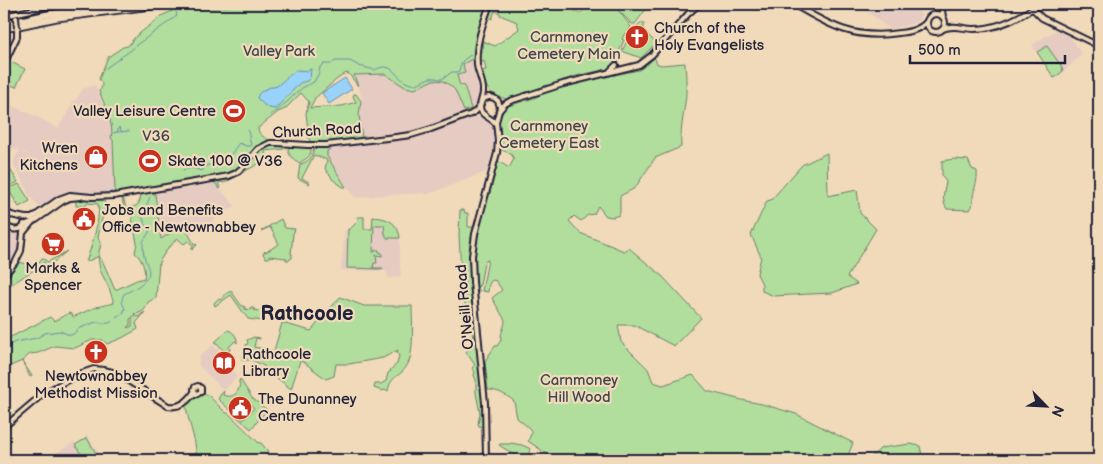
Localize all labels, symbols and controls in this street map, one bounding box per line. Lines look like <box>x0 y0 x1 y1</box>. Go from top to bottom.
place label: Church of the Holy Evangelists <box>654 19 765 55</box>
church icon: Church of the Holy Evangelists <box>624 24 650 50</box>
park label: Carnmoney Cemetery Main <box>517 28 621 64</box>
scale bar <box>910 32 1066 64</box>
text: 500 m <box>918 41 961 60</box>
park label: Valley Park <box>243 42 316 61</box>
sports icon: Valley Leisure Centre <box>221 98 247 124</box>
place label: Valley Leisure Centre <box>73 102 216 121</box>
park label: Carnmoney Cemetery East <box>499 117 600 153</box>
street label: Church Road <box>272 119 362 143</box>
park label: V36 <box>142 127 170 146</box>
place label: Wren Kitchens <box>20 139 79 175</box>
shop icon: Wren Kitchens <box>83 144 109 170</box>
sports icon: Skate 100 @ V36 <box>137 148 163 174</box>
place label: Skate 100 @ V36 <box>168 152 282 171</box>
place label: Jobs and Benefits Office - Newtownabbey <box>102 201 256 237</box>
public building icon: Jobs and Benefits Office - Newtownabbey <box>71 206 97 232</box>
supermarket icon: Marks & Spencer <box>40 231 66 257</box>
place label: Marks & Spencer <box>24 259 82 295</box>
street label: O'Neill Road <box>452 264 478 350</box>
district label: Rathcoole <box>260 302 354 326</box>
church icon: Newtownabbey Methodist Mission <box>83 339 109 365</box>
place label: Rathcoole Library <box>242 345 311 381</box>
library icon: Rathcoole Library <box>211 350 237 376</box>
place label: Newtownabbey Methodist Mission <box>34 367 158 403</box>
park label: Carnmoney Hill Wood <box>540 371 618 407</box>
north arrow <box>1020 382 1070 432</box>
place label: The Dunanney Centre <box>258 390 357 426</box>
public building icon: The Dunanney Centre <box>227 395 253 421</box>
text: N <box>1048 403 1067 419</box>

